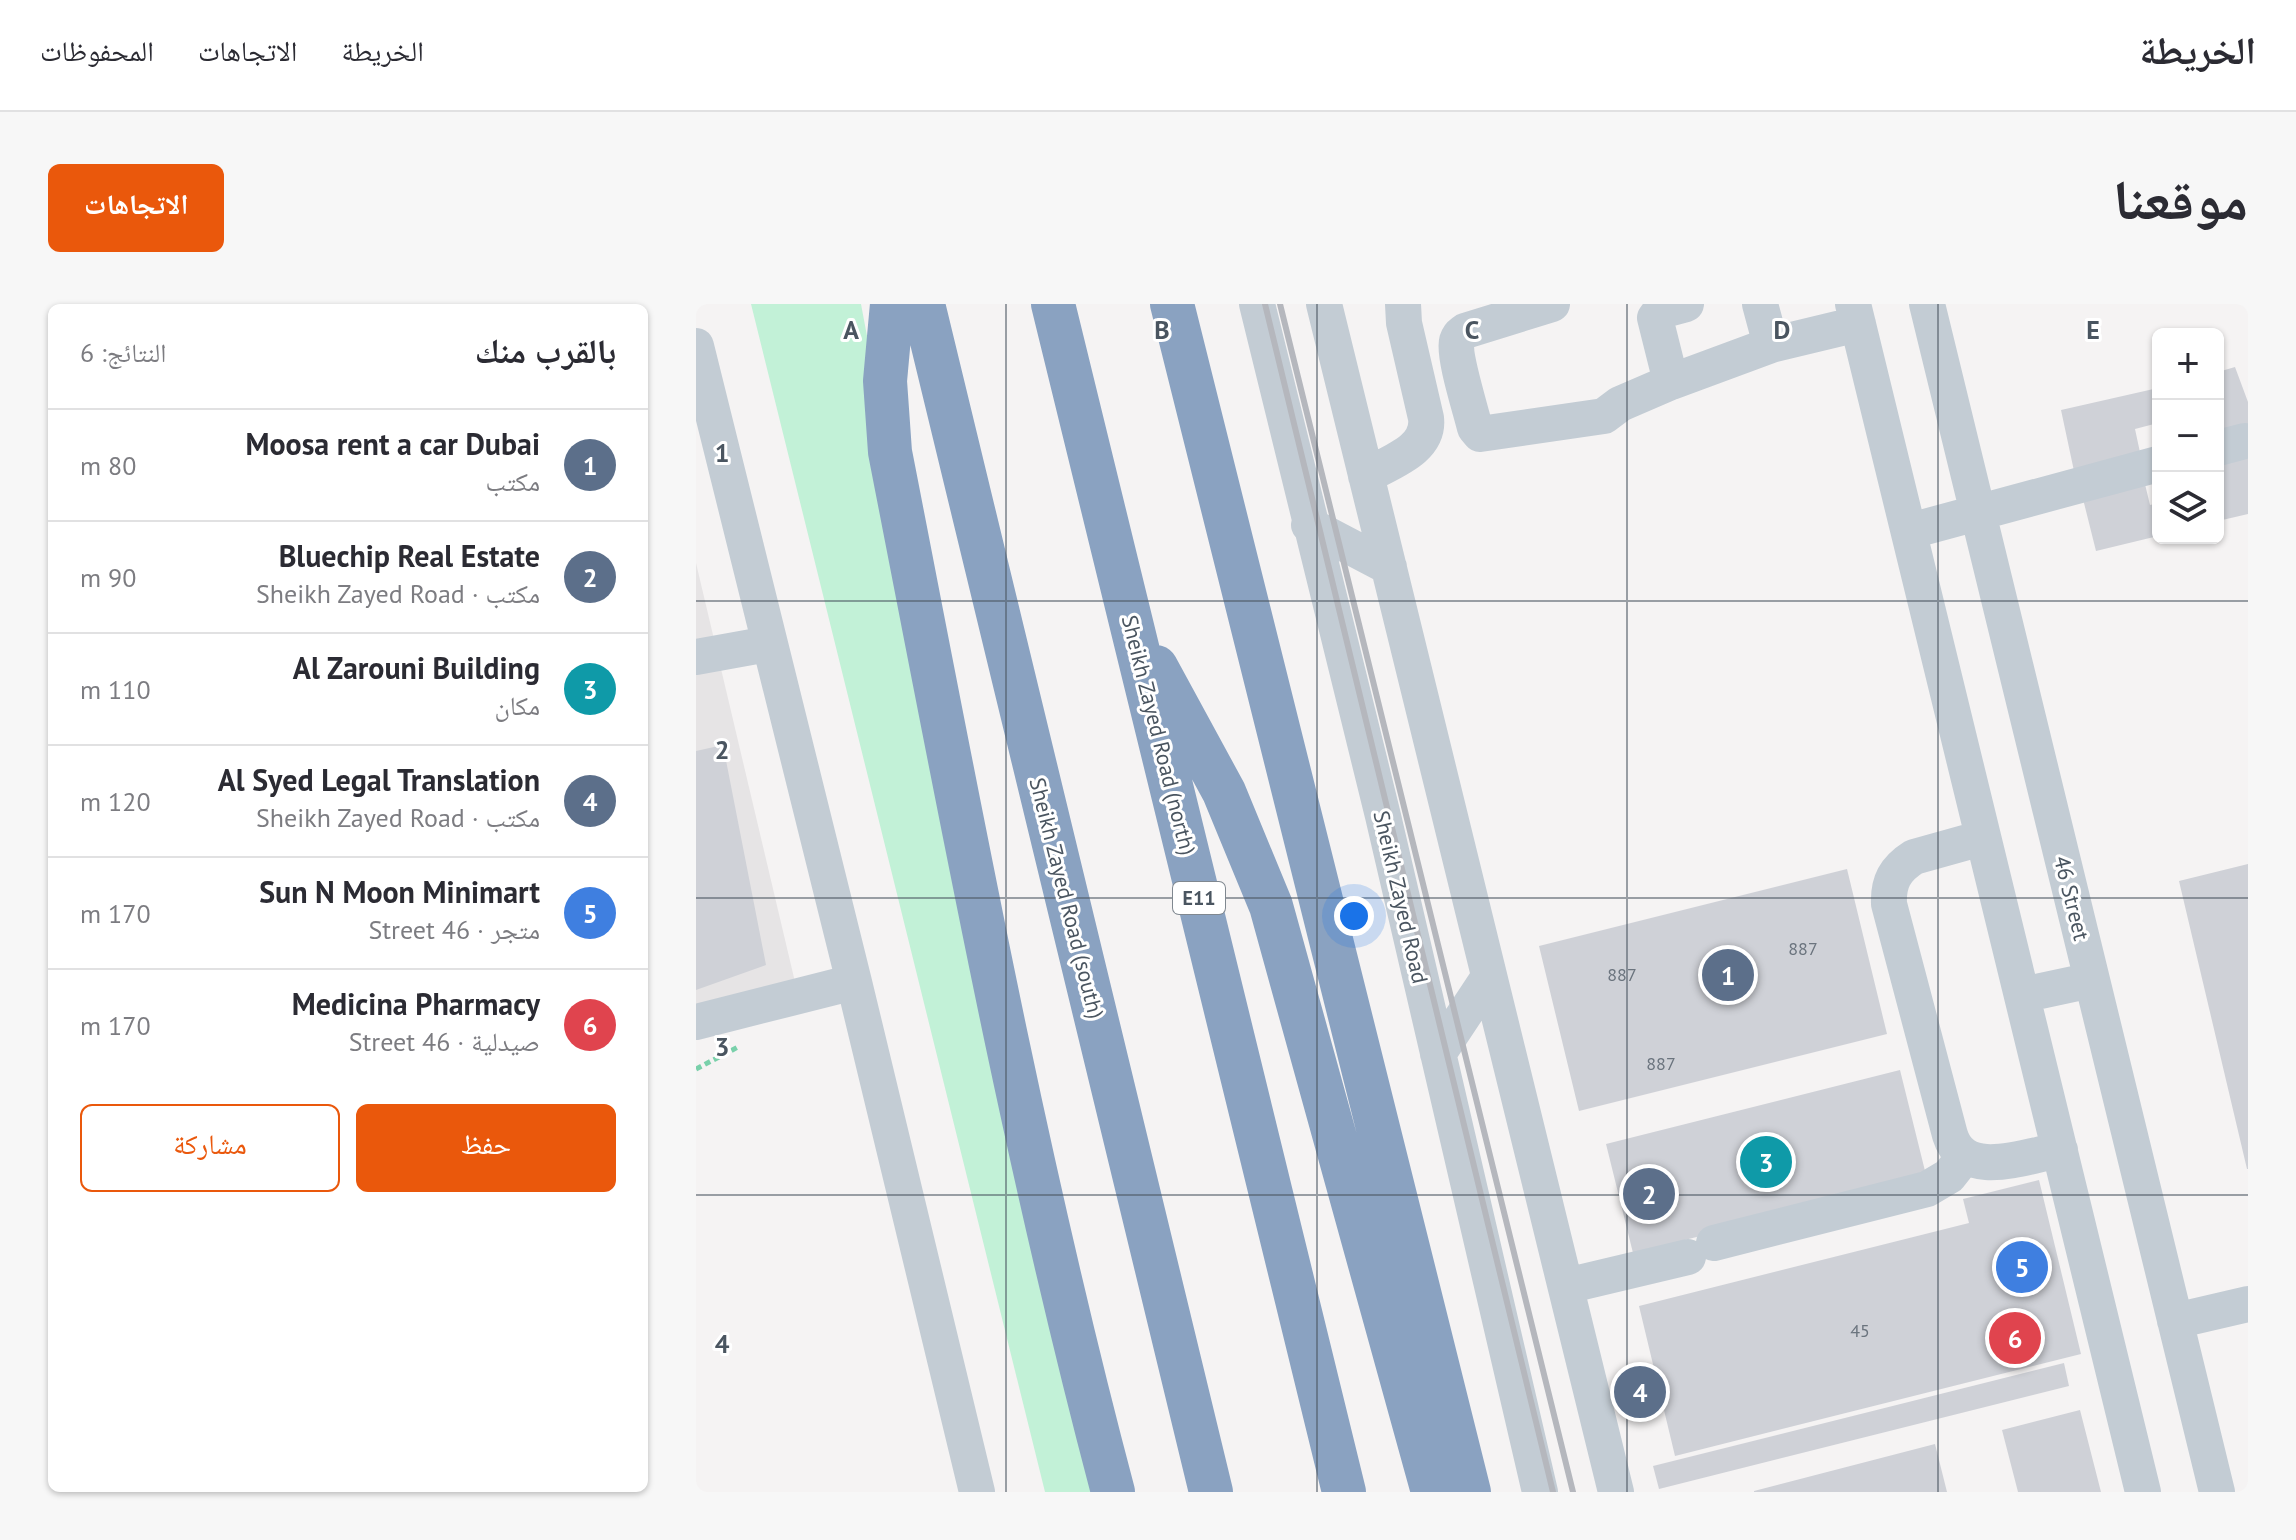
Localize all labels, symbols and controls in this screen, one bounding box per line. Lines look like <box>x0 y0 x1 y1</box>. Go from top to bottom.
text: الخريطة <box>2139 25 2256 74</box>
text: المحفوظات <box>40 32 154 69</box>
text: الاتجاهات <box>198 32 297 69</box>
text: الخريطة <box>341 32 424 69</box>
text: موقعنا <box>2113 163 2248 235</box>
button: الاتجاهات <box>48 164 224 252</box>
text: A <box>843 313 859 346</box>
text: B <box>1154 313 1170 346</box>
text: C <box>1465 313 1479 346</box>
text: D <box>1774 313 1790 346</box>
text: E <box>2086 313 2100 346</box>
text: بالقرب منك <box>475 328 616 372</box>
map controls <box>2152 328 2224 544</box>
button: + <box>2152 328 2224 400</box>
text: النتائج: 6 <box>80 336 167 369</box>
button: − <box>2152 400 2224 472</box>
text: Moosa rent a car Dubai <box>245 424 540 463</box>
text: 1 <box>715 436 729 469</box>
text: 80 m <box>80 449 136 482</box>
text: 1 <box>583 449 597 482</box>
text: مكتب <box>486 465 540 498</box>
button: layers <box>2152 472 2224 544</box>
text: Bluechip Real Estate <box>279 536 540 575</box>
text: 90 m <box>80 561 136 594</box>
text: 2 <box>583 561 597 594</box>
text: مكتب · Sheikh Zayed Road <box>256 577 540 610</box>
street label: Sheikh Zayed Road (north) <box>1116 612 1202 858</box>
text: Al Zarouni Building <box>293 648 540 687</box>
text: 110 m <box>80 673 151 706</box>
text: 3 <box>583 673 597 706</box>
text: مكان <box>494 689 540 722</box>
text: 2 <box>715 733 729 766</box>
text: Al Syed Legal Translation <box>218 760 540 799</box>
street label: Sheikh Zayed Road (south) <box>1024 775 1110 1021</box>
text: 120 m <box>80 785 151 818</box>
text: 4 <box>583 785 597 818</box>
text: مكتب · Sheikh Zayed Road <box>256 801 540 834</box>
street label: Sheikh Zayed Road <box>1367 808 1435 986</box>
street label: 46 Street <box>2048 853 2096 944</box>
text: Sun N Moon Minimart <box>259 872 540 911</box>
road number: E11 <box>1173 882 1225 914</box>
your location <box>1334 896 1374 936</box>
text: 170 m <box>80 897 151 930</box>
text: 5 <box>583 897 597 930</box>
text: متجر · 46 Street <box>368 913 540 946</box>
house number: 887 <box>1788 937 1818 960</box>
pin: 1 <box>1702 945 1754 1005</box>
house number: 887 <box>1607 963 1637 986</box>
text: Medicina Pharmacy <box>292 984 540 1023</box>
text: 170 m <box>80 1009 151 1042</box>
text: 6 <box>583 1009 597 1042</box>
text: صيدلية · 46 Street <box>349 1025 540 1058</box>
text: 3 <box>715 1030 729 1063</box>
house number: 887 <box>1646 1052 1676 1075</box>
button: مشاركة <box>80 1104 340 1192</box>
button: حفظ <box>356 1104 616 1192</box>
pin: 3 <box>1740 1132 1792 1192</box>
pin: 2 <box>1623 1164 1675 1224</box>
pin: 5 <box>1996 1237 2048 1297</box>
pin: 6 <box>1989 1308 2041 1368</box>
house number: 45 <box>1850 1319 1870 1342</box>
text: 4 <box>715 1327 730 1360</box>
pin: 4 <box>1614 1362 1666 1422</box>

